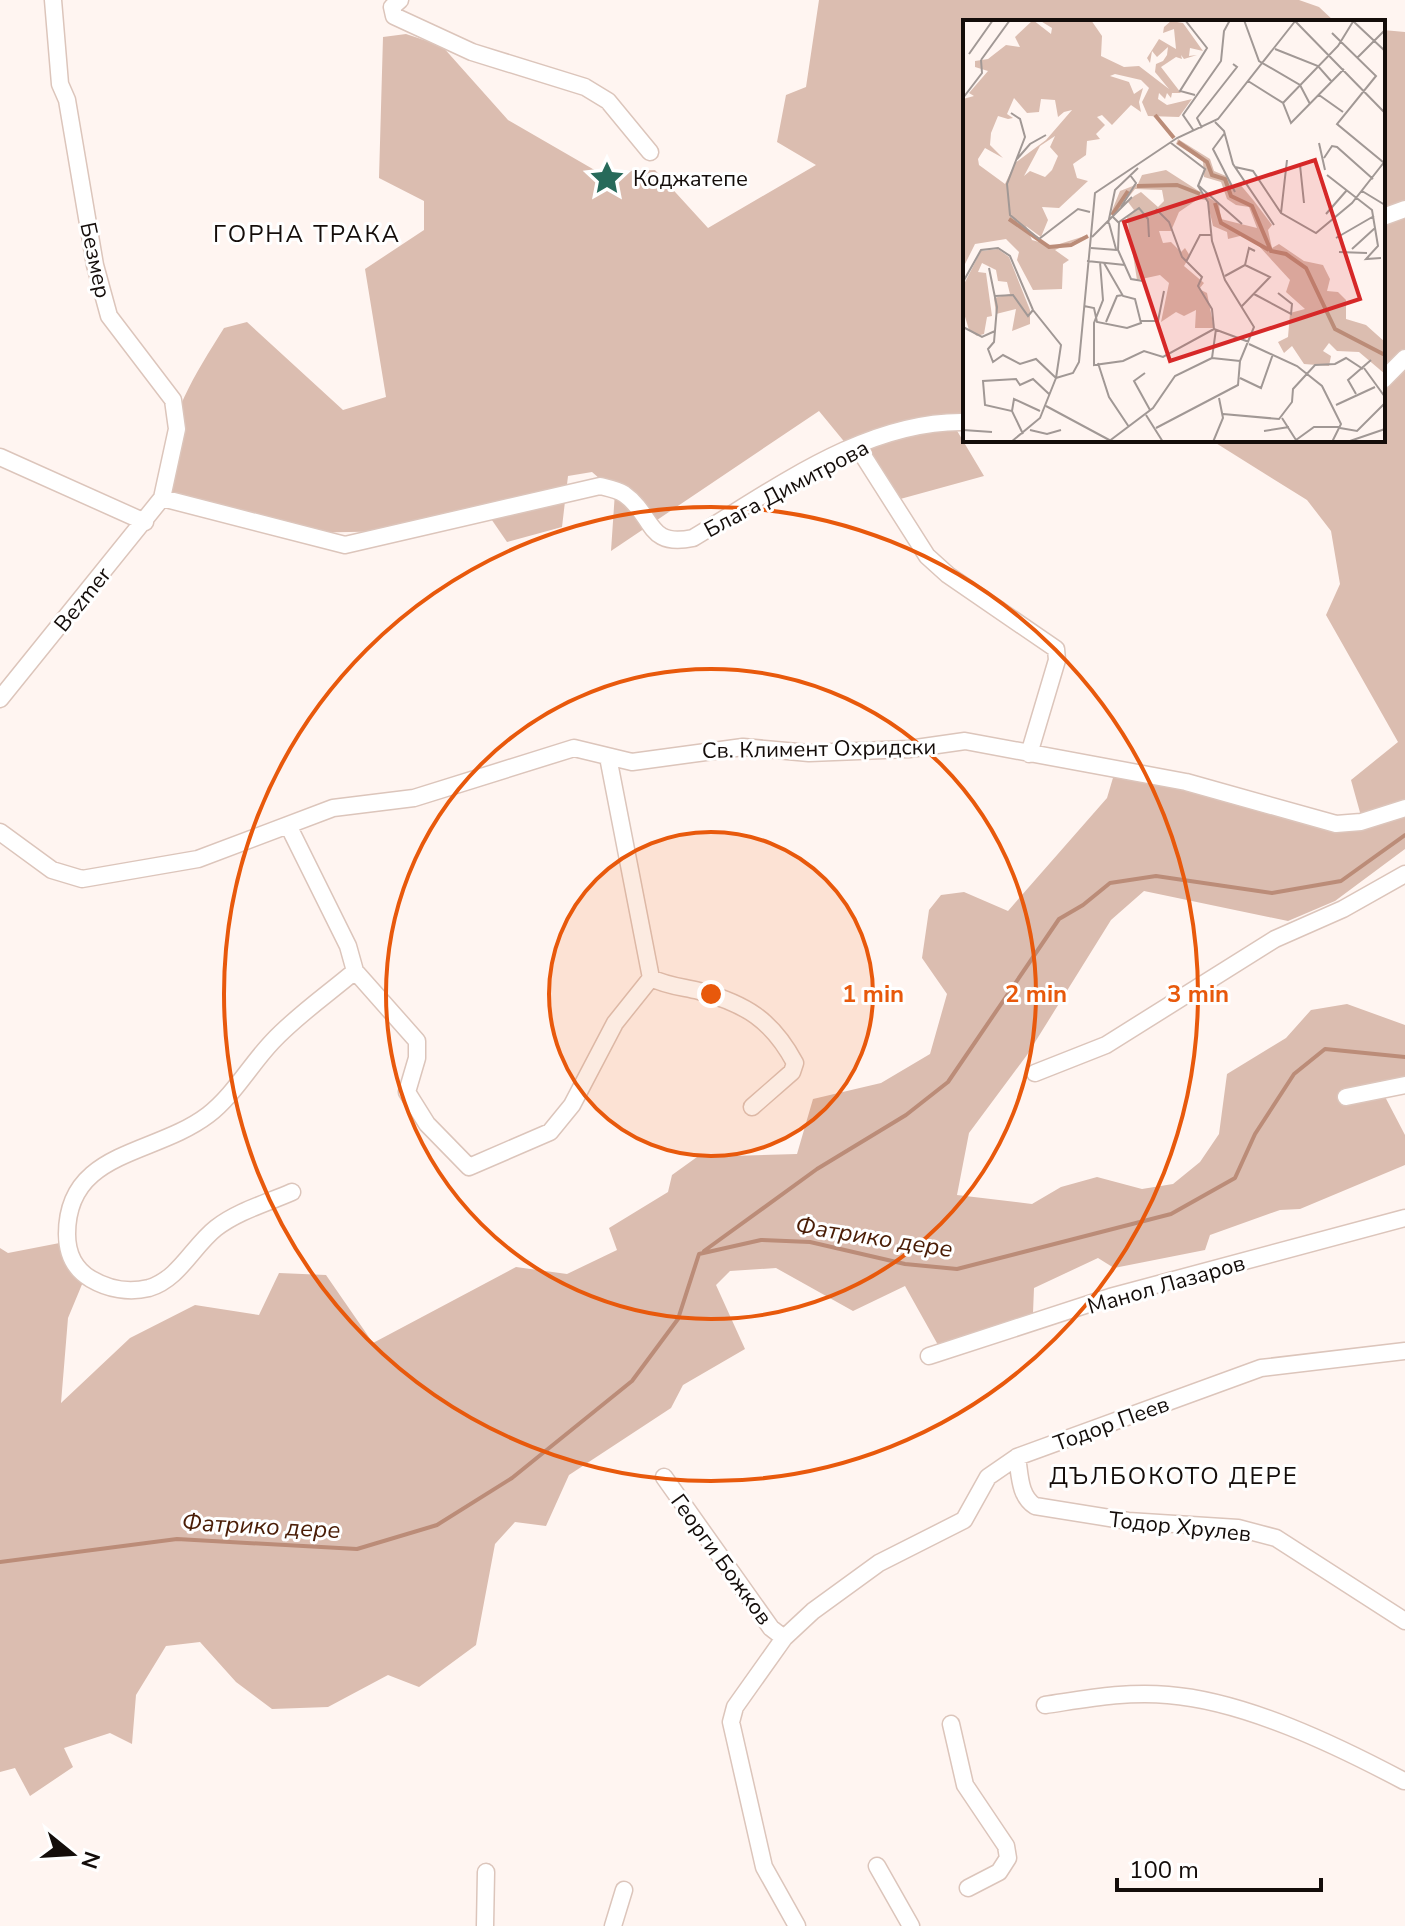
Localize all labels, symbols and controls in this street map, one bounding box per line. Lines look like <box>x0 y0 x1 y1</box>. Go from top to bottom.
inset map <box>963 20 1385 442</box>
place icon: Коджатепе <box>588 159 626 197</box>
place label: Коджатепе <box>633 164 748 194</box>
district label: ГОРНА ТРАКА <box>213 218 401 250</box>
street label: Безмер <box>72 219 118 301</box>
street label: Блага Димитрова <box>699 433 874 545</box>
street label: Bezmer <box>47 561 118 638</box>
street label: Св. Климент Охридски <box>702 732 936 766</box>
text: 1 min <box>842 978 904 1010</box>
text: 2 min <box>1005 978 1067 1010</box>
text: 3 min <box>1167 978 1229 1010</box>
centre of rings <box>697 980 725 1008</box>
water label: Фатрико дере <box>793 1209 955 1265</box>
street label: Манол Лазаров <box>1084 1248 1249 1322</box>
street label: Тодор Пеев <box>1049 1389 1173 1459</box>
district label: ДЪЛБОКОТО ДЕРЕ <box>1049 1460 1299 1492</box>
street label: Георги Божков <box>663 1488 779 1631</box>
street label: Тодор Хрулев <box>1107 1505 1253 1549</box>
water label: Фатрико дере <box>181 1506 341 1546</box>
north arrow <box>32 1814 112 1894</box>
scale bar <box>1117 1842 1321 1892</box>
text: N <box>73 1847 107 1872</box>
text: 100 m <box>1129 1854 1199 1886</box>

